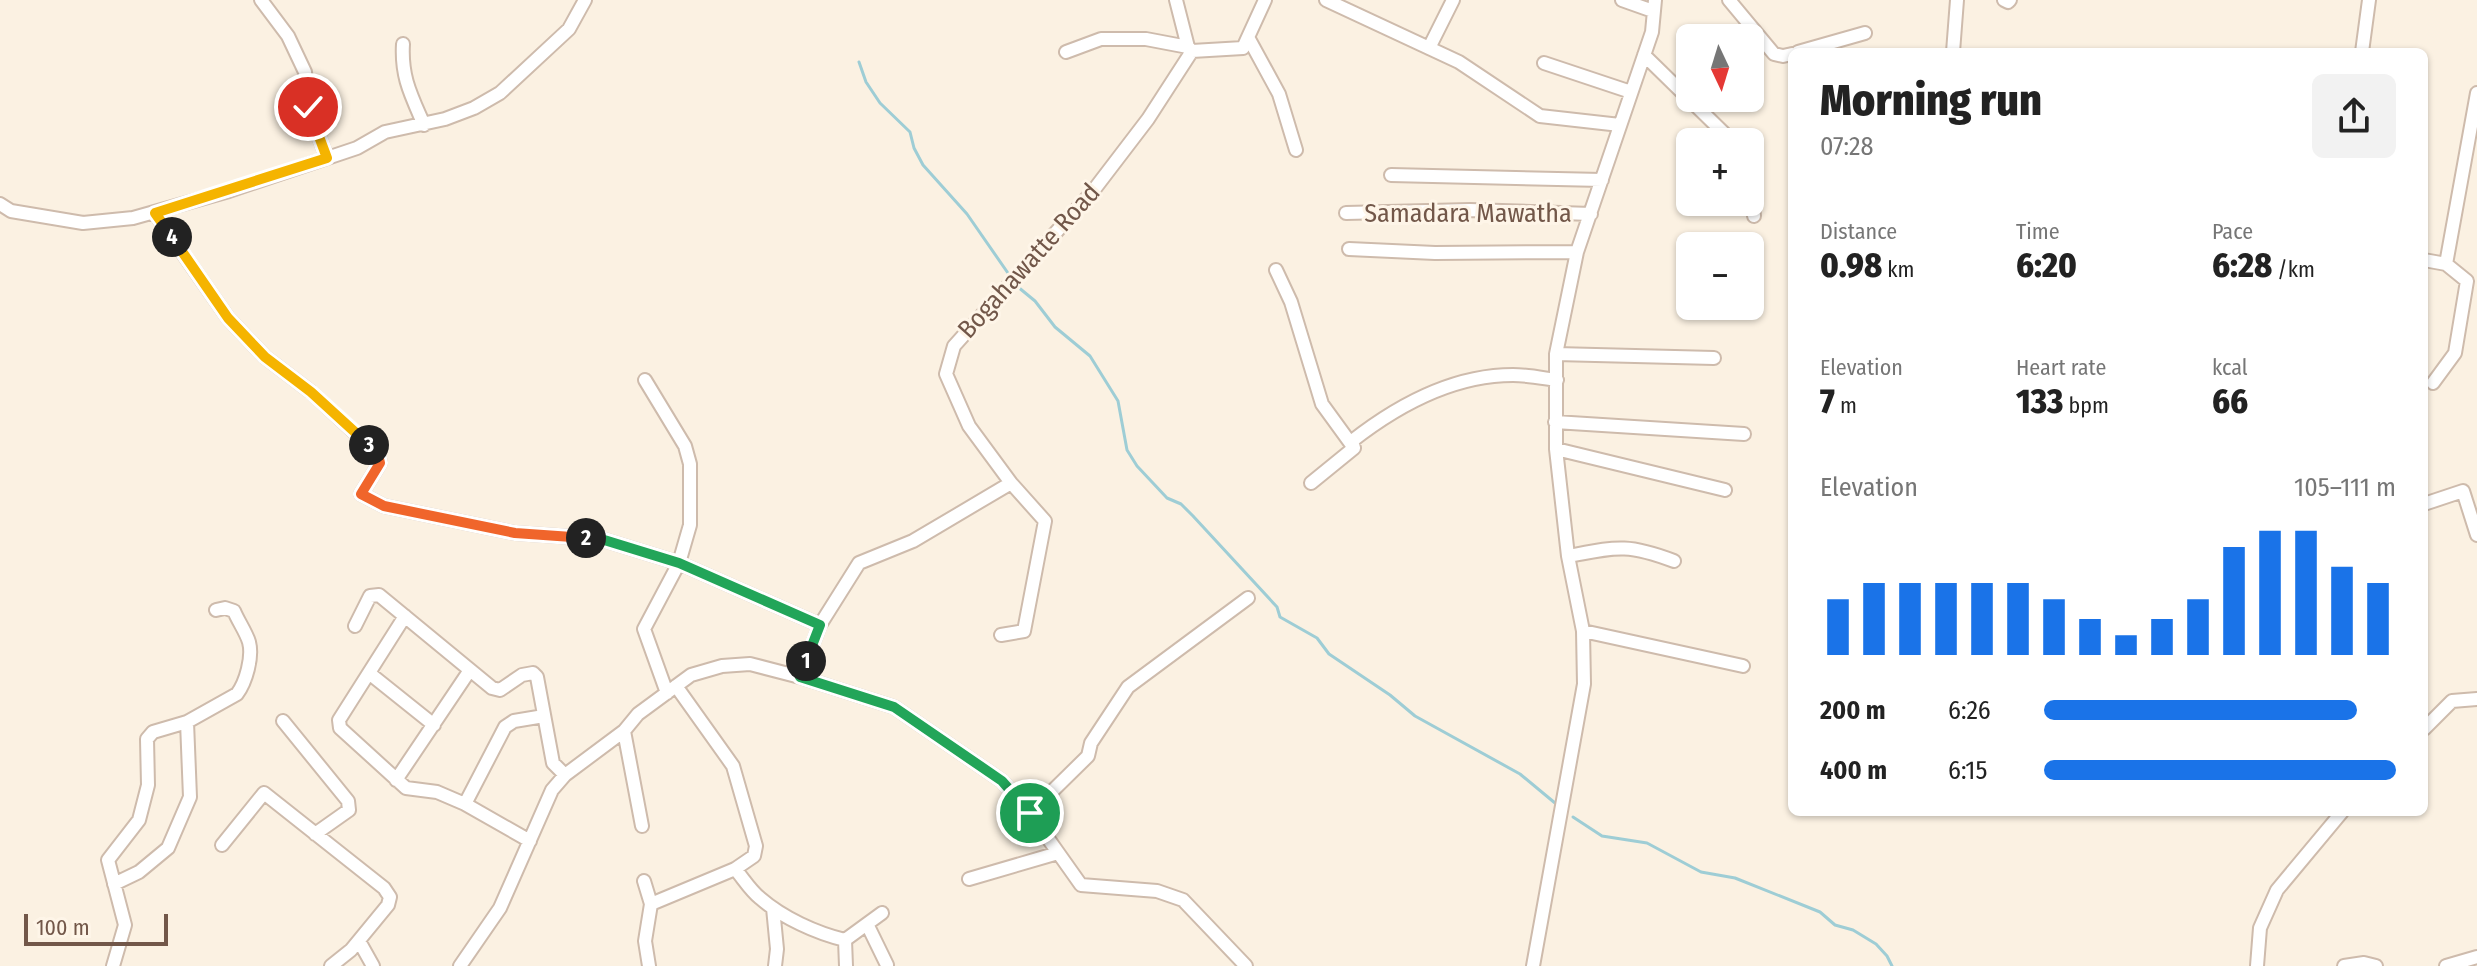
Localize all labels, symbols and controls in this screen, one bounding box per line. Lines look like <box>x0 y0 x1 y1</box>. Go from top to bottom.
north arrow <box>1676 24 1764 112</box>
map controls <box>1676 24 1764 320</box>
pin <box>274 73 342 141</box>
text: Morning run <box>1820 74 2042 127</box>
button: share <box>2312 74 2396 158</box>
icon: check <box>286 85 330 129</box>
button: + <box>1676 128 1764 216</box>
text: 07:28 <box>1820 131 1874 162</box>
street label: Bogahawatte Road <box>951 177 1107 345</box>
street label: Samadara Mawatha <box>1364 198 1572 229</box>
pin: 4 <box>152 217 192 257</box>
text: Distance <box>1820 218 1897 245</box>
text: Time <box>2016 218 2060 245</box>
text: Pace <box>2212 218 2253 245</box>
text: 4 <box>166 223 178 250</box>
button: − <box>1676 232 1764 320</box>
text: 0.98 <box>1820 245 1882 286</box>
text: 6:20 <box>2016 245 2077 286</box>
text: 6:28 <box>2212 245 2272 286</box>
text: km <box>1882 256 1915 283</box>
text: /km <box>2272 256 2315 283</box>
text: Elevation <box>1820 354 1903 381</box>
text: Heart rate <box>2016 354 2106 381</box>
text: kcal <box>2212 354 2248 381</box>
text: 7 <box>1820 381 1835 422</box>
text: 133 <box>2016 381 2063 422</box>
text: 66 <box>2212 381 2248 422</box>
text: m <box>1835 392 1857 419</box>
text: bpm <box>2063 392 2109 419</box>
pin: 3 <box>349 425 389 465</box>
text: 3 <box>364 431 374 458</box>
text: Elevation <box>1820 472 1918 503</box>
text: 105–111 m <box>2294 472 2396 503</box>
pin: 2 <box>566 518 606 558</box>
text: 2 <box>581 524 591 551</box>
pin: 1 <box>786 641 826 681</box>
text: 1 <box>801 647 811 674</box>
text: 200 m <box>1820 695 1886 726</box>
text: 6:26 <box>1948 695 1991 726</box>
text: 400 m <box>1820 755 1887 786</box>
text: 6:15 <box>1948 755 1987 786</box>
pin <box>996 779 1064 847</box>
icon: arrive <box>1008 791 1052 835</box>
scale bar <box>24 910 168 946</box>
text: 100 m <box>36 914 90 941</box>

